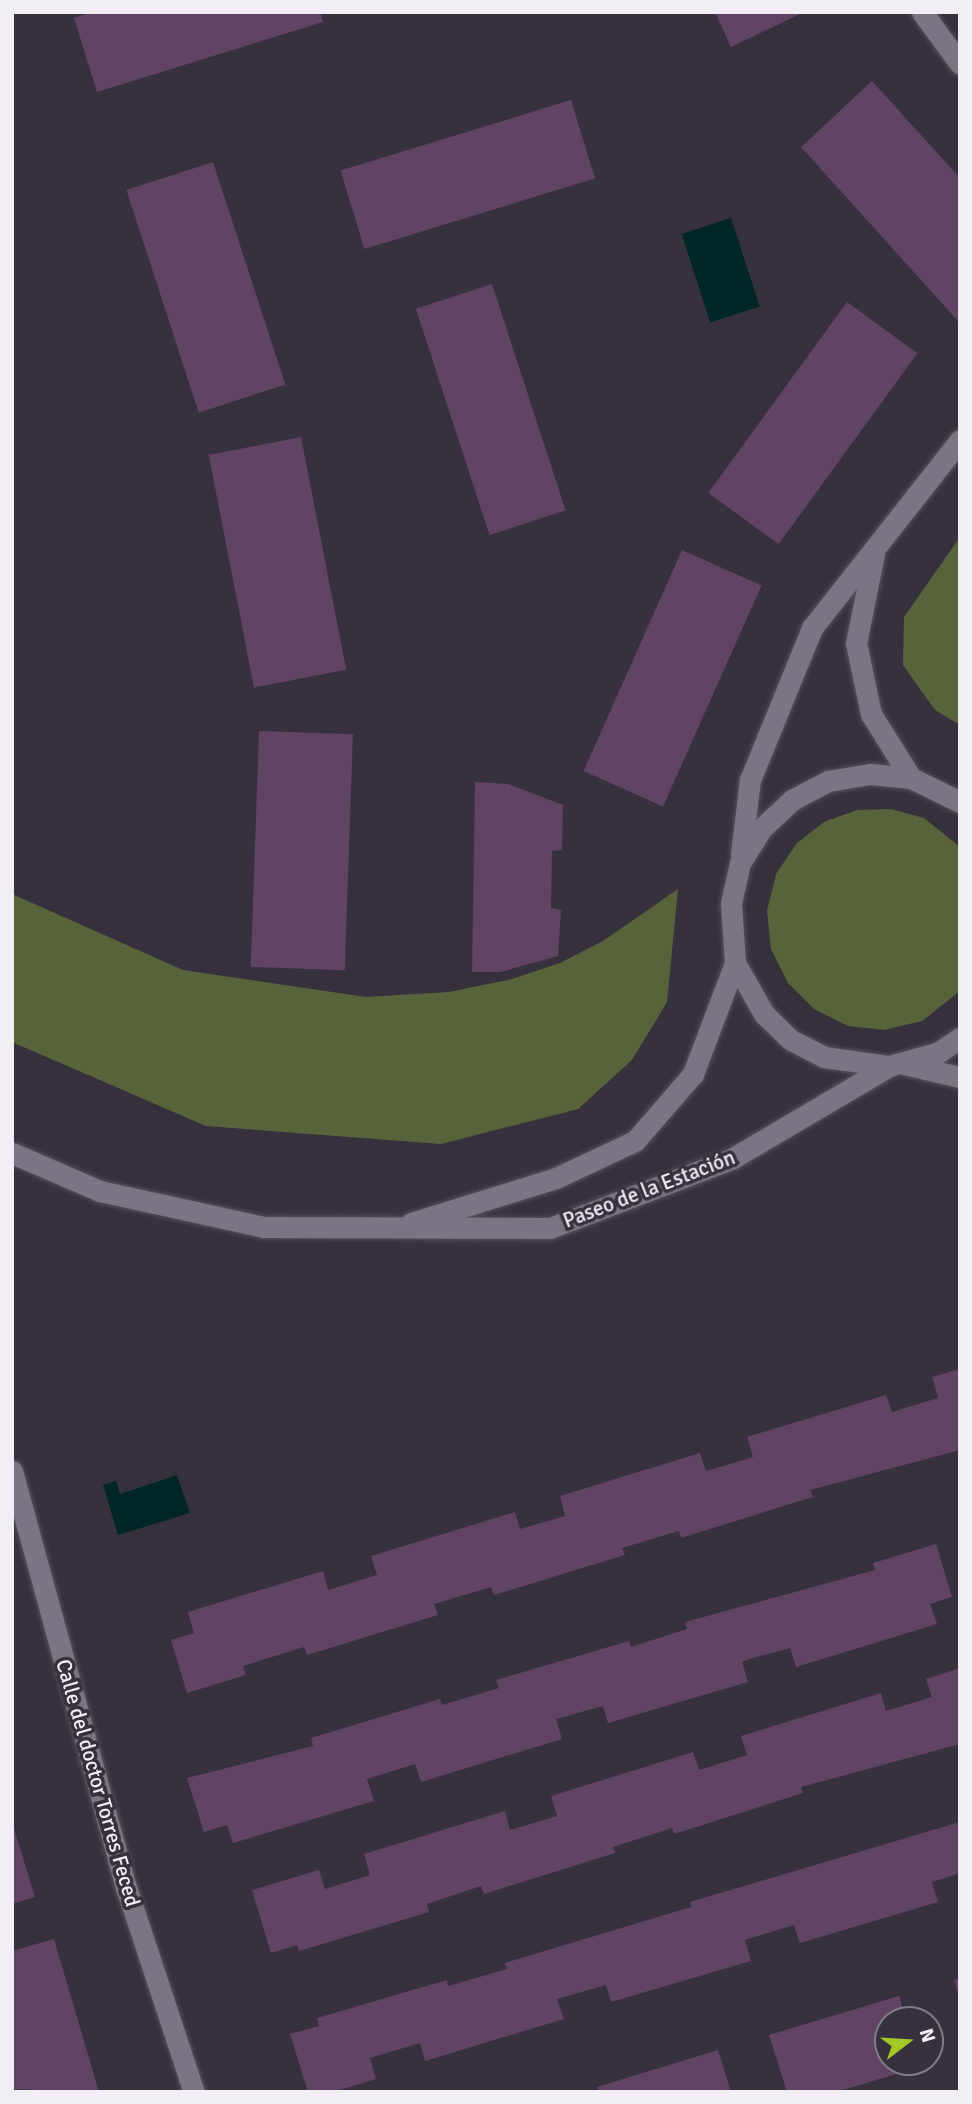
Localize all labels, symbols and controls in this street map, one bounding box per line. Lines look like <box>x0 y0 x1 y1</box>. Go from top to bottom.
street label: Paseo de la Estación <box>559 1145 739 1233</box>
street label: Calle del doctor Torres Feced <box>51 1656 145 1910</box>
north arrow <box>874 2006 944 2076</box>
text: N <box>914 2026 941 2045</box>

